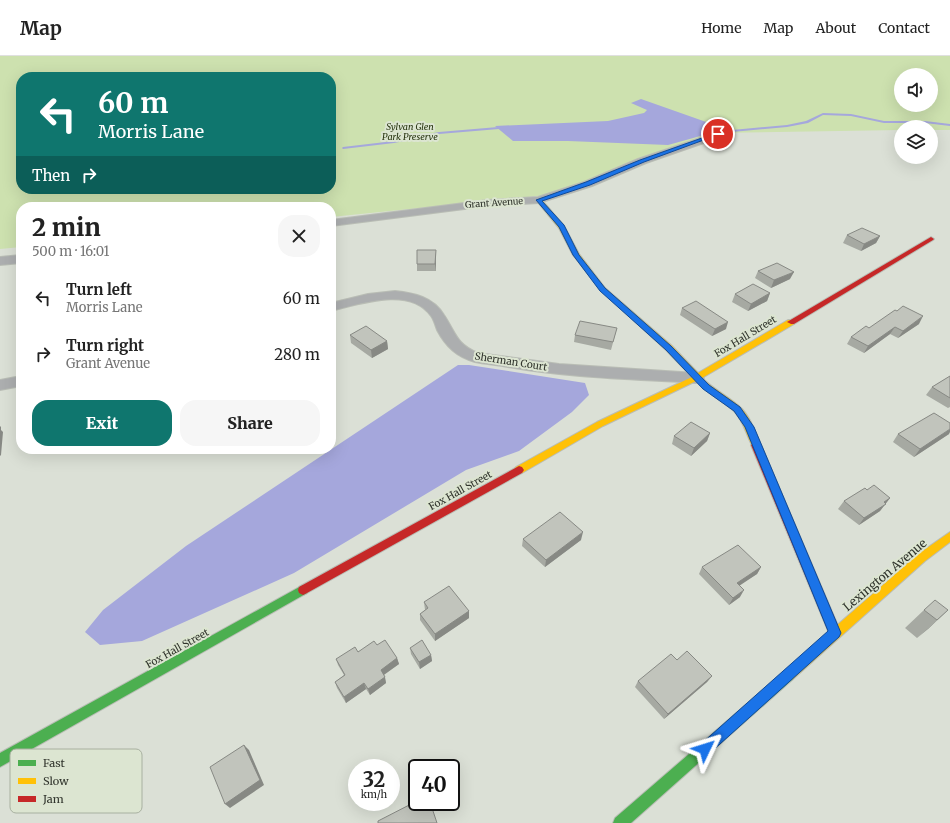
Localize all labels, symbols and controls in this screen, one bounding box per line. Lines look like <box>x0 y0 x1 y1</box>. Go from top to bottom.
text: Map <box>20 16 62 40</box>
text: Home <box>701 19 742 37</box>
text: Map <box>764 19 793 37</box>
text: About <box>815 19 856 37</box>
text: Contact <box>878 19 930 37</box>
map controls <box>894 68 938 164</box>
button: sound <box>894 68 938 112</box>
text: 60 m <box>98 85 168 121</box>
icon: left <box>32 88 84 140</box>
pin <box>701 117 735 151</box>
text: Morris Lane <box>98 120 204 143</box>
button: layers <box>894 120 938 164</box>
park label: Sylvan Glen Park Preserve <box>382 121 438 142</box>
icon: arrive <box>707 123 729 145</box>
icon: right <box>78 164 100 186</box>
text: Then <box>32 166 70 185</box>
street label: Grant Avenue <box>465 195 524 210</box>
text: 2 min <box>32 212 101 243</box>
button: close <box>278 215 320 257</box>
text: 500 m · 16:01 <box>32 243 109 260</box>
text: Turn left <box>66 280 132 299</box>
icon: left <box>32 287 54 309</box>
text: 60 m <box>283 289 320 308</box>
text: Morris Lane <box>66 299 143 316</box>
street label: Fox Hall Street <box>712 313 779 360</box>
text: Turn right <box>66 336 144 355</box>
icon: right <box>32 343 54 365</box>
text: 280 m <box>274 345 320 364</box>
street label: Sherman Court <box>474 349 548 374</box>
text: Grant Avenue <box>66 355 150 372</box>
button: Exit <box>32 400 172 446</box>
button: Share <box>180 400 320 446</box>
street label: Fox Hall Street <box>426 468 494 513</box>
street label: Lexington Avenue <box>840 535 930 614</box>
street label: Fox Hall Street <box>143 626 211 671</box>
position arrow <box>684 728 726 770</box>
legend <box>10 749 142 813</box>
text: Fast <box>43 756 66 770</box>
speed limit sign: 40 <box>408 759 460 811</box>
text: 32 <box>363 767 385 792</box>
text: Slow <box>43 774 69 788</box>
text: km/h <box>361 788 387 801</box>
text: Jam <box>42 792 64 806</box>

